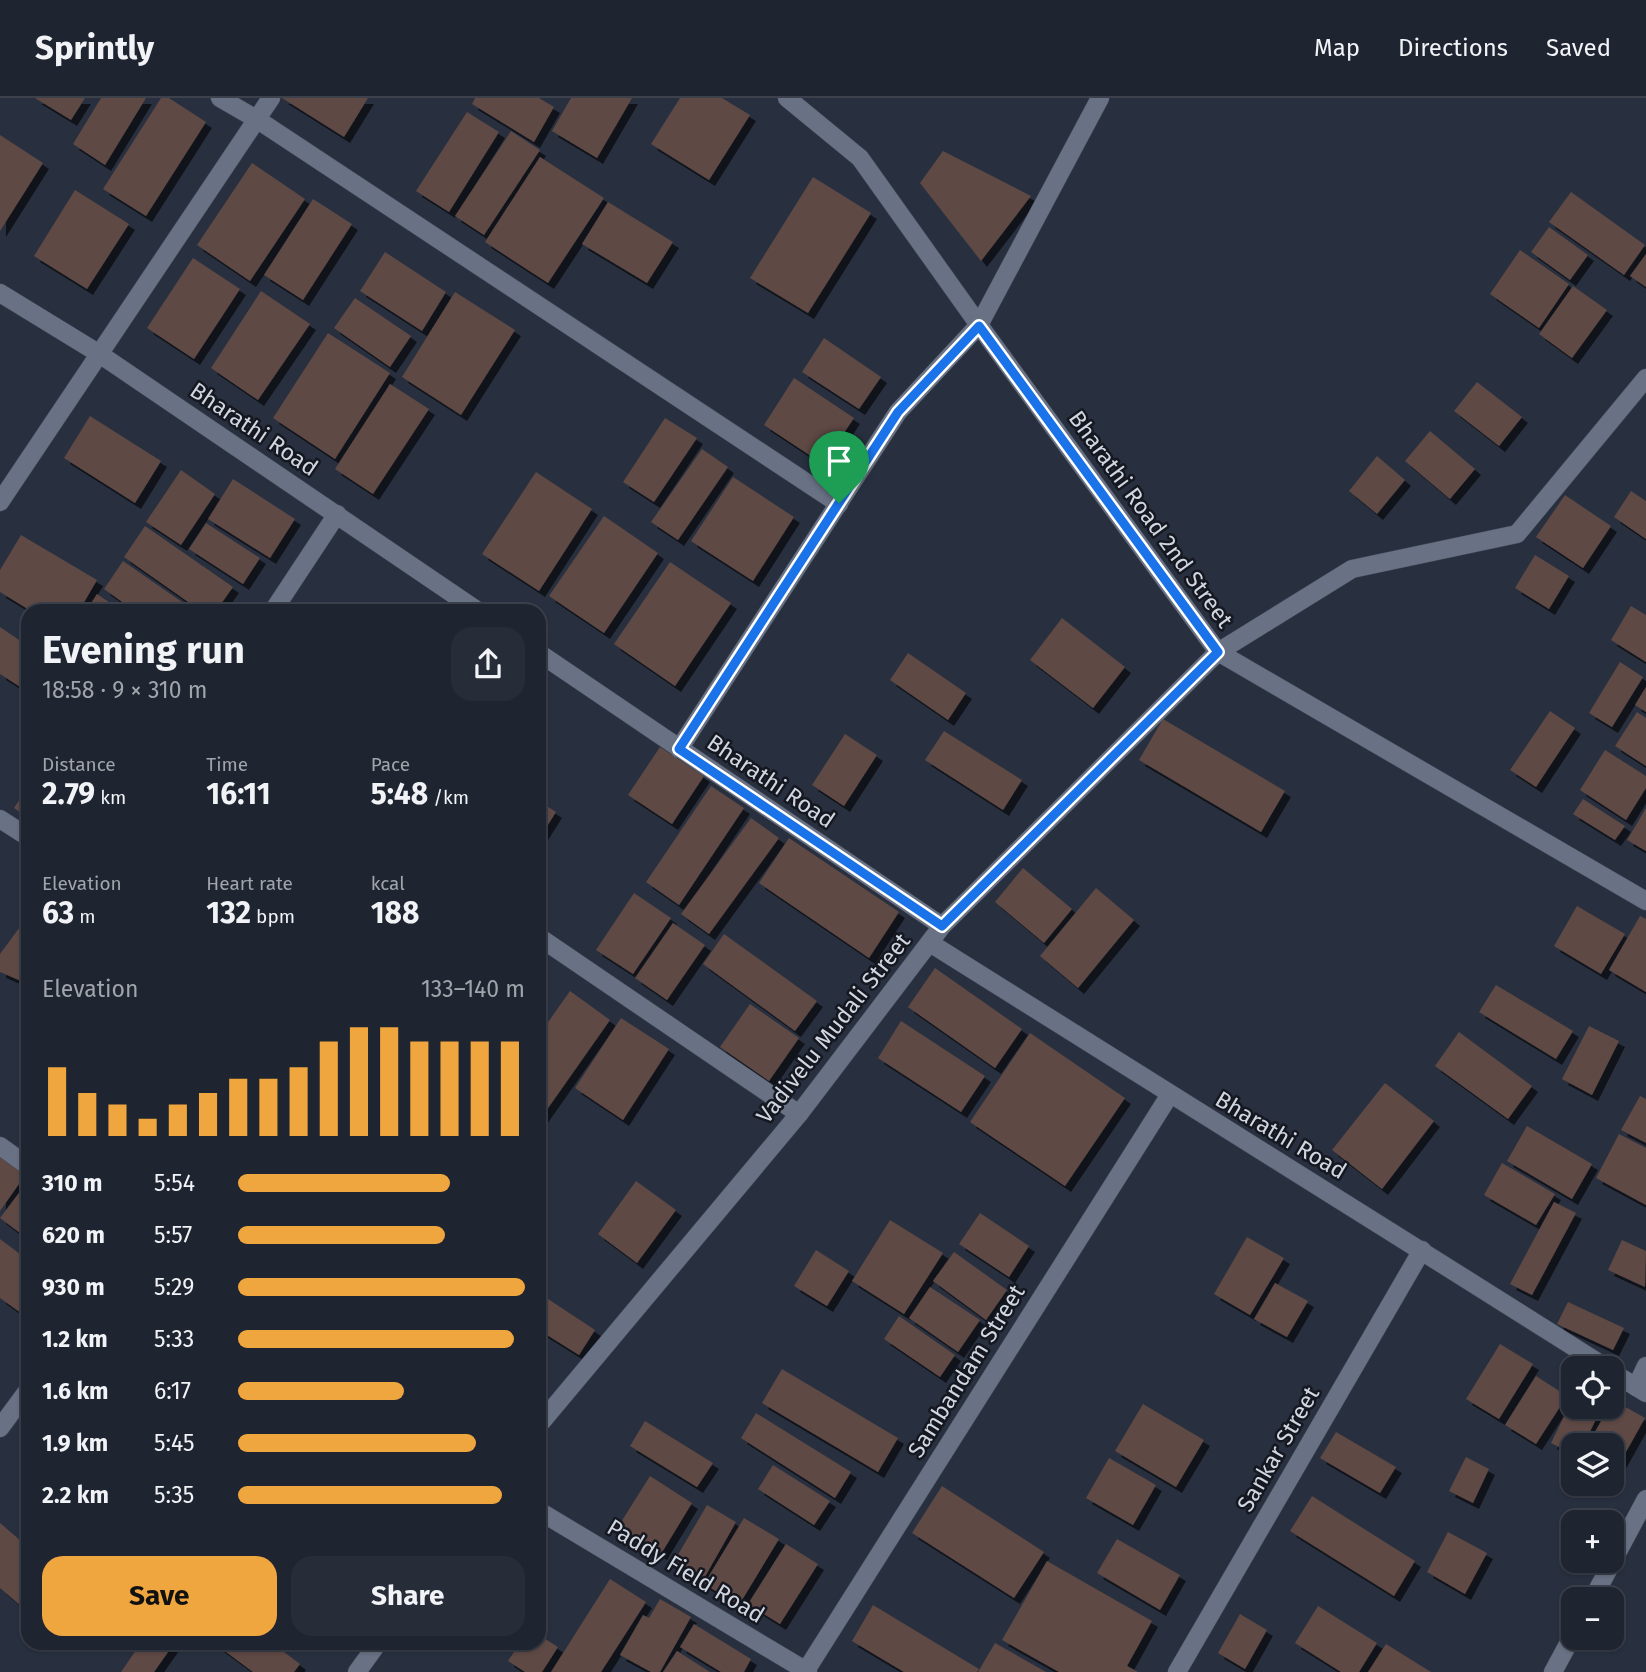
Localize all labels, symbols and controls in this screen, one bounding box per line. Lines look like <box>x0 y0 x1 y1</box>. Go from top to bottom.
text: Sprintly <box>35 28 154 68</box>
text: Map <box>1314 34 1360 62</box>
text: Directions <box>1398 34 1508 62</box>
text: Saved <box>1546 34 1611 62</box>
street label: Bharathi Road <box>185 376 323 482</box>
street label: Bharathi Road 2nd Street <box>1063 405 1239 633</box>
pin <box>809 431 869 503</box>
icon: arrive <box>820 442 858 480</box>
text: Evening run <box>42 627 245 673</box>
button: share <box>451 627 525 701</box>
text: 18:58 · 9 × 310 m <box>42 676 207 704</box>
street label: Bharathi Road <box>702 728 840 834</box>
text: Distance <box>42 753 116 776</box>
text: Time <box>206 753 248 776</box>
text: Pace <box>371 753 410 776</box>
text: 2.79 <box>42 776 95 812</box>
text: 16:11 <box>206 776 271 812</box>
text: 5:48 <box>371 776 428 812</box>
text: km <box>95 786 126 809</box>
text: /km <box>428 786 469 809</box>
text: Elevation <box>42 872 122 895</box>
text: Heart rate <box>206 872 293 895</box>
text: kcal <box>371 872 405 895</box>
text: 63 <box>42 895 74 931</box>
text: 132 <box>206 895 251 931</box>
text: 188 <box>371 895 419 931</box>
text: m <box>74 905 96 928</box>
text: bpm <box>251 905 295 928</box>
street label: Vadivelu Mudali Street <box>750 927 916 1129</box>
text: Elevation <box>42 975 138 1003</box>
text: 133–140 m <box>421 975 525 1003</box>
street label: Bharathi Road <box>1210 1085 1352 1185</box>
text: 310 m <box>42 1169 102 1197</box>
text: 5:54 <box>154 1169 195 1197</box>
text: 620 m <box>42 1221 105 1249</box>
text: 5:57 <box>154 1221 192 1249</box>
text: 930 m <box>42 1273 105 1301</box>
text: 5:29 <box>154 1273 194 1301</box>
street label: Sambandam Street <box>901 1279 1031 1463</box>
text: 1.2 km <box>42 1325 108 1353</box>
text: 5:33 <box>154 1325 194 1353</box>
map controls <box>1561 1356 1624 1650</box>
button: locate <box>1561 1356 1624 1419</box>
text: 1.6 km <box>42 1377 109 1405</box>
text: 6:17 <box>154 1377 191 1405</box>
street label: Sankar Street <box>1231 1381 1325 1517</box>
text: 1.9 km <box>42 1429 108 1457</box>
text: 5:45 <box>154 1429 194 1457</box>
button: layers <box>1561 1433 1624 1496</box>
text: 2.2 km <box>42 1481 109 1509</box>
text: 5:35 <box>154 1481 194 1509</box>
button: + <box>1561 1510 1624 1573</box>
street label: Paddy Field Road <box>602 1513 770 1629</box>
button: Save <box>42 1556 277 1636</box>
button: Share <box>291 1556 525 1636</box>
button: − <box>1561 1587 1624 1650</box>

